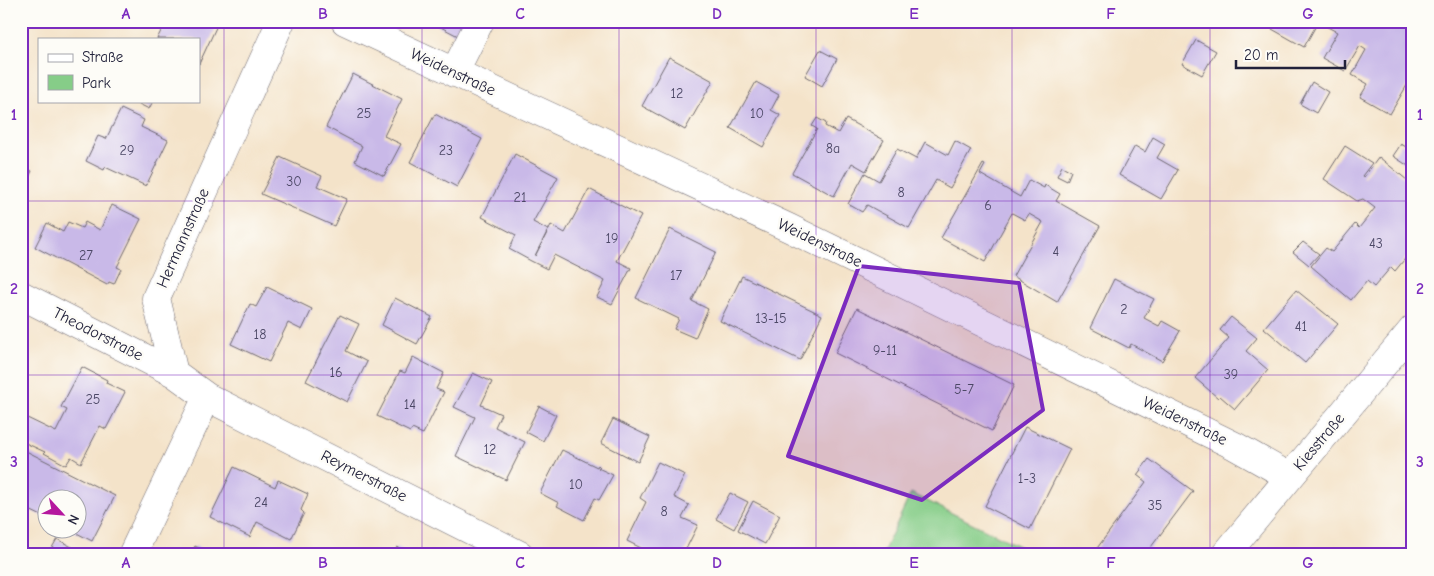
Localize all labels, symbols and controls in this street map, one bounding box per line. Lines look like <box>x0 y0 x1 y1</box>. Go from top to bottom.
text: A <box>122 5 131 23</box>
text: B <box>318 5 328 23</box>
text: C <box>515 5 525 23</box>
text: D <box>712 5 722 23</box>
text: E <box>909 5 919 23</box>
text: F <box>1106 5 1116 23</box>
text: G <box>1302 5 1314 23</box>
legend <box>38 38 200 102</box>
scale bar <box>1236 38 1345 70</box>
street label: Weidenstraße <box>408 44 498 100</box>
text: 20 m <box>1244 46 1278 64</box>
text: Straße <box>82 48 124 66</box>
text: Park <box>82 74 111 92</box>
house number: 12 <box>671 85 683 102</box>
house number: 25 <box>357 105 371 122</box>
house number: 10 <box>750 105 764 122</box>
text: 1 <box>11 106 17 124</box>
text: 1 <box>1417 106 1423 124</box>
house number: 8a <box>826 140 840 157</box>
house number: 29 <box>120 142 134 159</box>
house number: 23 <box>439 142 453 159</box>
house number: 30 <box>286 173 302 190</box>
house number: 8 <box>897 184 905 201</box>
street label: Hermannstraße <box>153 185 213 291</box>
house number: 21 <box>514 189 526 206</box>
house number: 6 <box>984 197 992 214</box>
street label: Weidenstraße <box>775 215 865 271</box>
house number: 19 <box>606 230 618 247</box>
house number: 43 <box>1369 235 1383 252</box>
house number: 4 <box>1053 243 1060 260</box>
house number: 27 <box>79 247 93 264</box>
house number: 17 <box>670 267 682 284</box>
text: 2 <box>10 280 18 298</box>
text: 2 <box>1416 280 1424 298</box>
house number: 2 <box>1120 301 1128 318</box>
street label: Theodorstraße <box>50 304 146 364</box>
house number: 13-15 <box>755 310 787 327</box>
house number: 41 <box>1295 318 1307 335</box>
house number: 18 <box>254 326 266 343</box>
house number: 9-11 <box>873 342 897 359</box>
house number: 16 <box>329 364 343 381</box>
house number: 39 <box>1224 366 1238 383</box>
house number: 5-7 <box>954 381 974 398</box>
house number: 25 <box>86 391 100 408</box>
street label: Weidenstraße <box>1140 393 1230 449</box>
house number: 14 <box>404 396 416 413</box>
street label: Kiesstraße <box>1290 410 1348 474</box>
house number: 12 <box>484 441 496 458</box>
street label: Reymerstraße <box>318 447 410 505</box>
text: 3 <box>10 453 18 471</box>
text: 3 <box>1416 453 1424 471</box>
house number: 1-3 <box>1018 470 1036 487</box>
house number: 10 <box>569 476 583 493</box>
north arrow <box>38 488 88 538</box>
house number: 24 <box>254 494 268 511</box>
house number: 35 <box>1148 497 1162 514</box>
house number: 8 <box>660 503 668 520</box>
text: N <box>64 512 83 527</box>
text: A <box>122 554 131 572</box>
text: B <box>318 554 328 572</box>
text: C <box>515 554 525 572</box>
text: D <box>712 554 722 572</box>
text: E <box>909 554 919 572</box>
text: F <box>1106 554 1116 572</box>
text: G <box>1302 554 1314 572</box>

